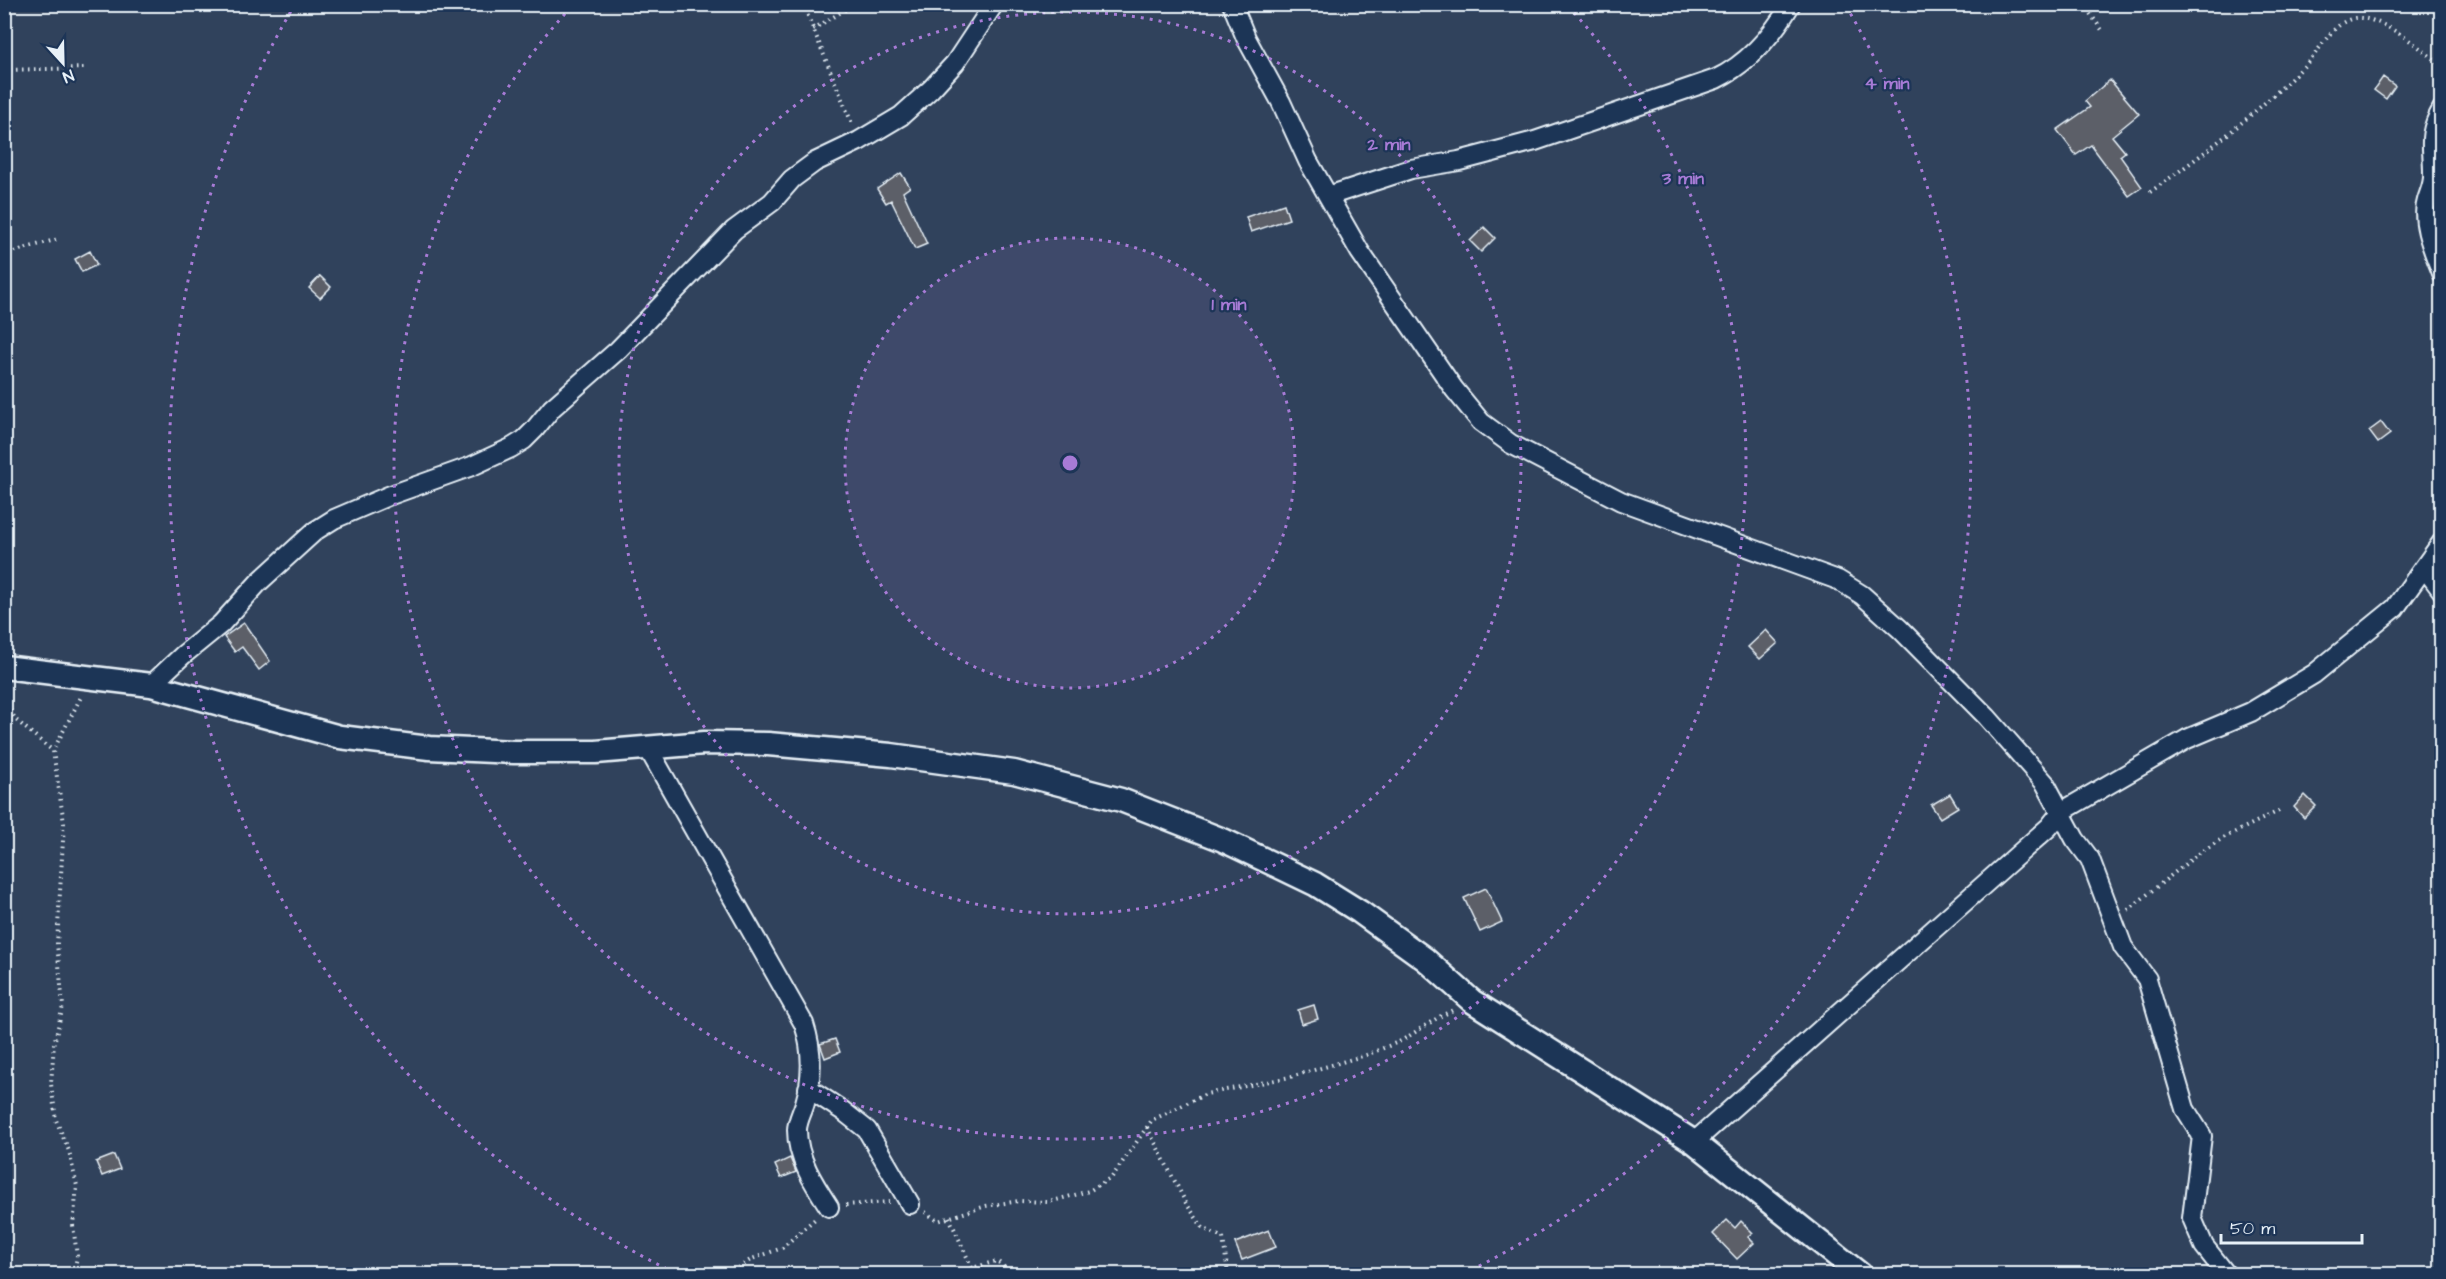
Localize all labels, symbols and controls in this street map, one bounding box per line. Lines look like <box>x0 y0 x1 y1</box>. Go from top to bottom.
north arrow <box>33 33 93 93</box>
text: N <box>59 64 77 88</box>
text: 4 min <box>1864 71 1910 96</box>
text: 2 min <box>1366 132 1411 157</box>
text: 3 min <box>1661 166 1704 191</box>
text: 1 min <box>1211 292 1247 317</box>
centre of rings <box>1060 453 1080 473</box>
scale bar <box>2221 1207 2362 1245</box>
text: 50 m <box>2230 1216 2275 1241</box>

